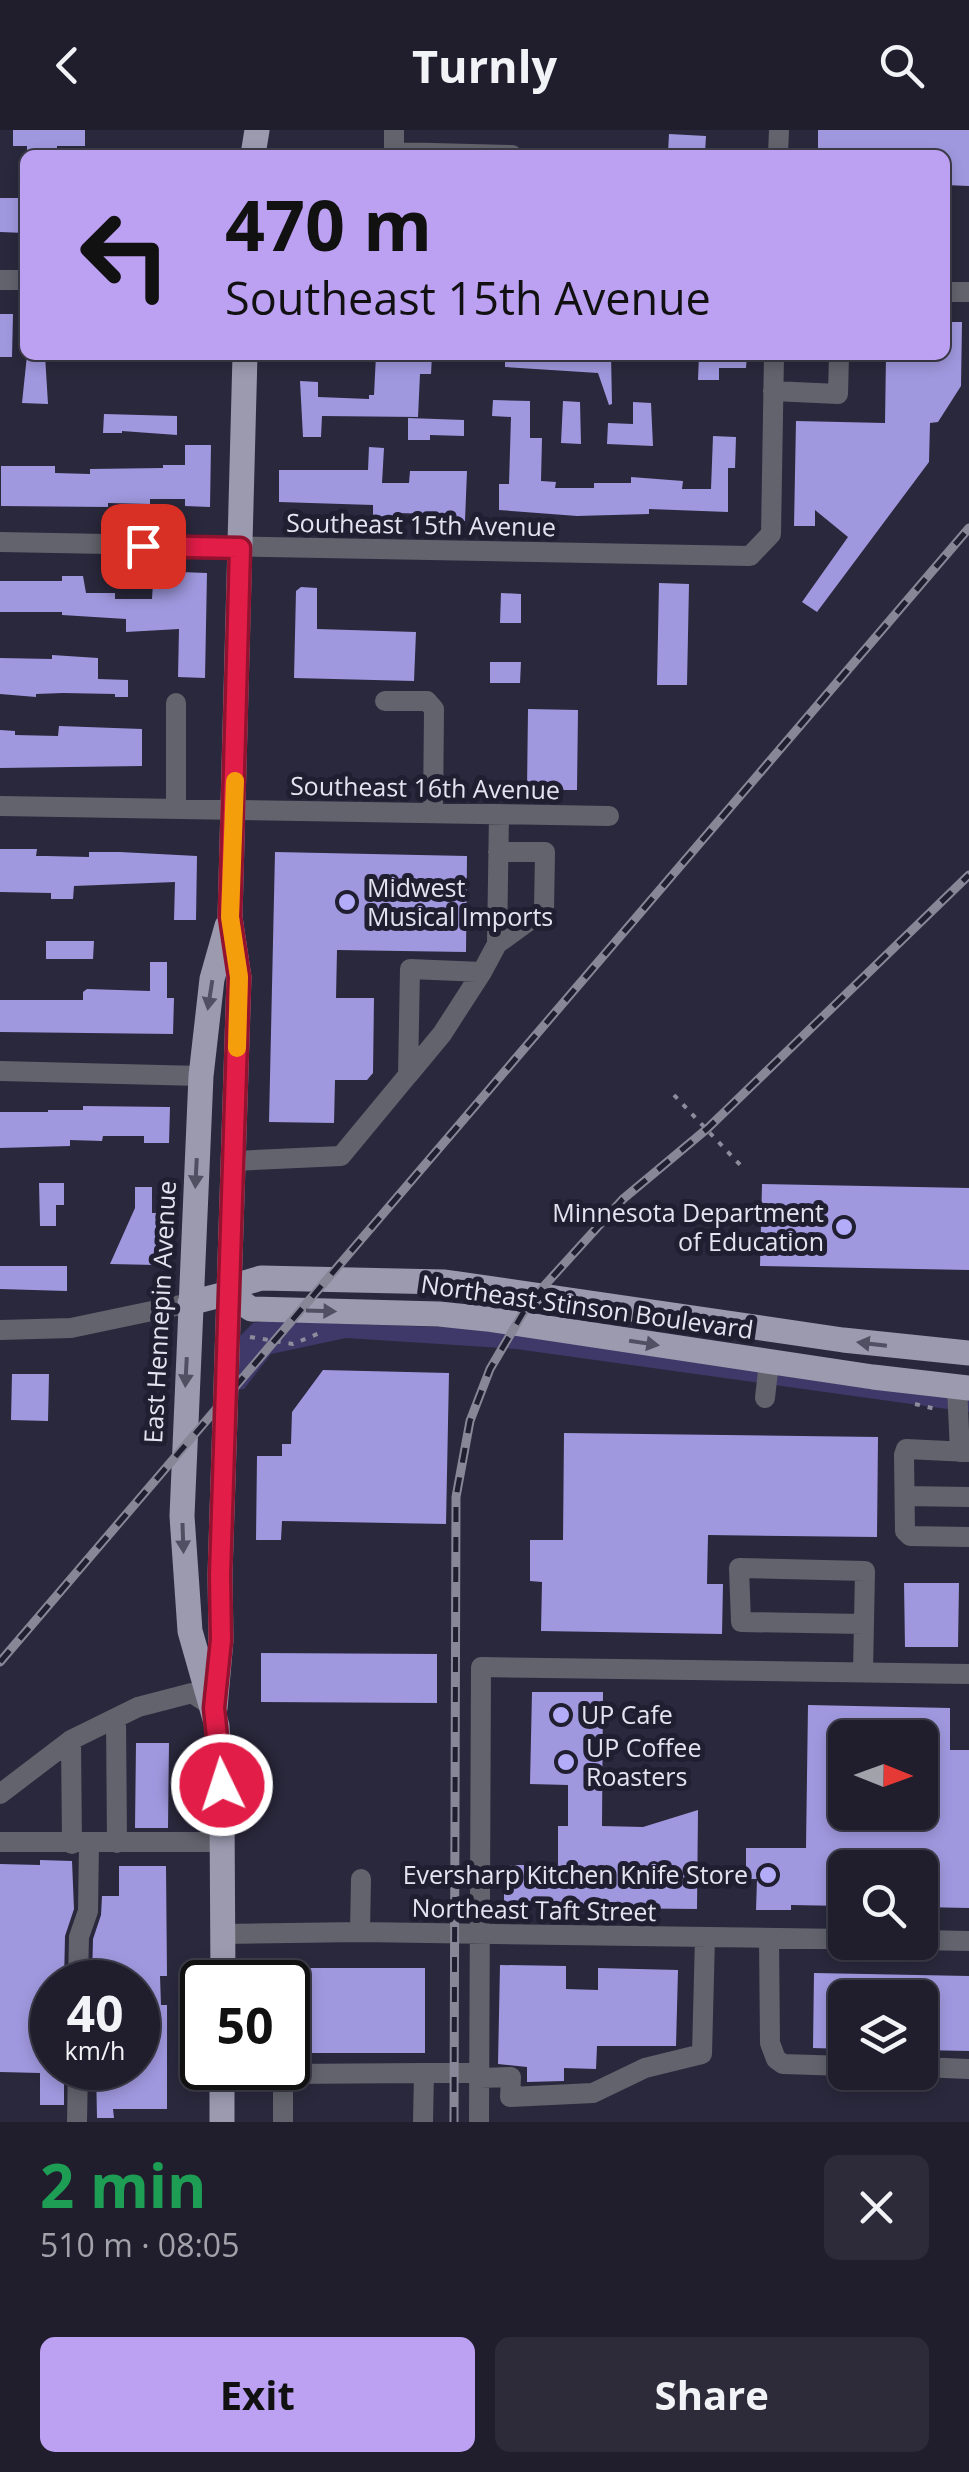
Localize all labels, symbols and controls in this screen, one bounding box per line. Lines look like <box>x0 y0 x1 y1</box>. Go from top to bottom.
text: Turnly <box>412 35 557 96</box>
icon: back <box>40 38 95 93</box>
icon: search <box>874 38 929 93</box>
text: 470 m <box>225 176 432 272</box>
icon: left <box>60 190 190 320</box>
text: Southeast 15th Avenue <box>225 267 711 328</box>
pin <box>101 504 186 589</box>
street label: Southeast 15th Avenue <box>286 505 556 543</box>
icon: arrive <box>116 519 171 574</box>
street label: Southeast 16th Avenue <box>290 768 560 806</box>
place label: Midwest Musical Imports <box>367 870 553 933</box>
marker: Midwest Musical Imports <box>336 891 358 913</box>
one-way arrow <box>202 980 217 1011</box>
one-way arrow <box>188 1158 204 1190</box>
street label: East Hennepin Avenue <box>135 1180 183 1444</box>
place label: Minnesota Department of Education <box>552 1195 824 1258</box>
marker: Minnesota Department of Education <box>833 1216 855 1238</box>
street label: Northeast Stinson Boulevard <box>419 1266 756 1346</box>
one-way arrow <box>306 1303 338 1319</box>
one-way arrow <box>629 1335 661 1351</box>
one-way arrow <box>856 1336 887 1352</box>
one-way arrow <box>178 1356 194 1388</box>
one-way arrow <box>175 1522 191 1554</box>
place label: UP Cafe <box>581 1697 673 1731</box>
marker: UP Cafe <box>550 1704 572 1726</box>
north arrow <box>828 1720 938 1830</box>
map controls <box>828 1720 938 2090</box>
place label: UP Coffee Roasters <box>586 1730 701 1793</box>
position arrow <box>170 1733 274 1837</box>
marker: UP Coffee Roasters <box>555 1751 577 1773</box>
button: search <box>828 1850 938 1960</box>
place label: Eversharp Kitchen Knife Store <box>403 1857 748 1891</box>
marker: Eversharp Kitchen Knife Store <box>757 1864 779 1886</box>
street label: Northeast Taft Street <box>411 1890 657 1928</box>
speed limit sign: 50 <box>180 1960 310 2090</box>
text: 40 <box>66 1979 124 2047</box>
button: layers <box>828 1980 938 2090</box>
text: km/h <box>65 2033 125 2067</box>
text: 2 min <box>40 2144 207 2226</box>
button: close <box>824 2155 929 2260</box>
text: 510 m · 08:05 <box>40 2223 239 2266</box>
button: Exit <box>40 2337 475 2452</box>
button: Share <box>495 2337 929 2452</box>

